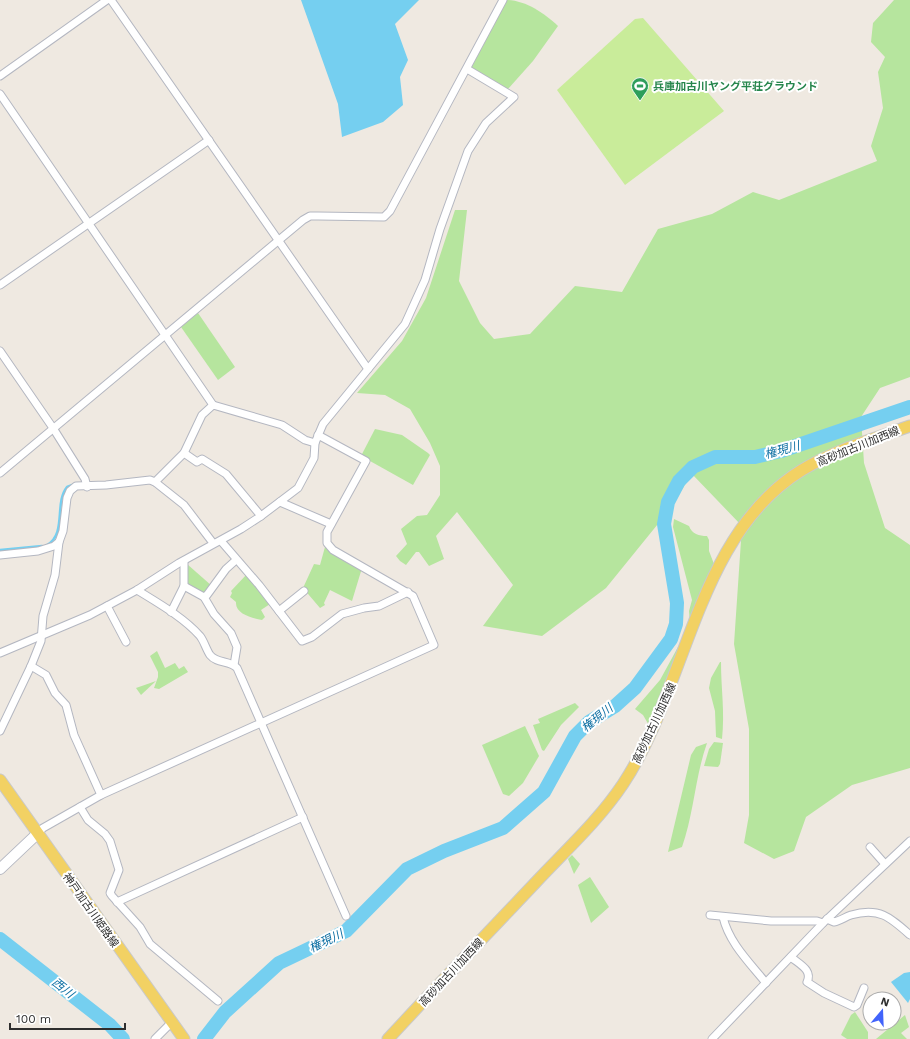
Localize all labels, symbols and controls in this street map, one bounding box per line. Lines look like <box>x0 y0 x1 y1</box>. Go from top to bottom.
sports icon: 兵庫加古川ヤング平荘グラウンド <box>630 76 650 101</box>
place label: 兵庫加古川ヤング平荘グラウンド <box>653 80 818 93</box>
street label: 高砂加古川加西線 <box>815 424 901 469</box>
water label: 権現川 <box>763 438 803 461</box>
street label: 高砂加古川加西線 <box>630 681 679 766</box>
water label: 権現川 <box>579 700 617 735</box>
street label: 神戸加古川姫路線 <box>60 871 121 950</box>
water label: 権現川 <box>307 926 347 955</box>
street label: 高砂加古川加西線 <box>417 936 486 1009</box>
water label: 西川 <box>49 975 78 1002</box>
north arrow <box>862 991 902 1031</box>
text: N <box>879 995 891 1009</box>
scale bar <box>10 1005 125 1031</box>
text: 100 m <box>16 1012 51 1026</box>

